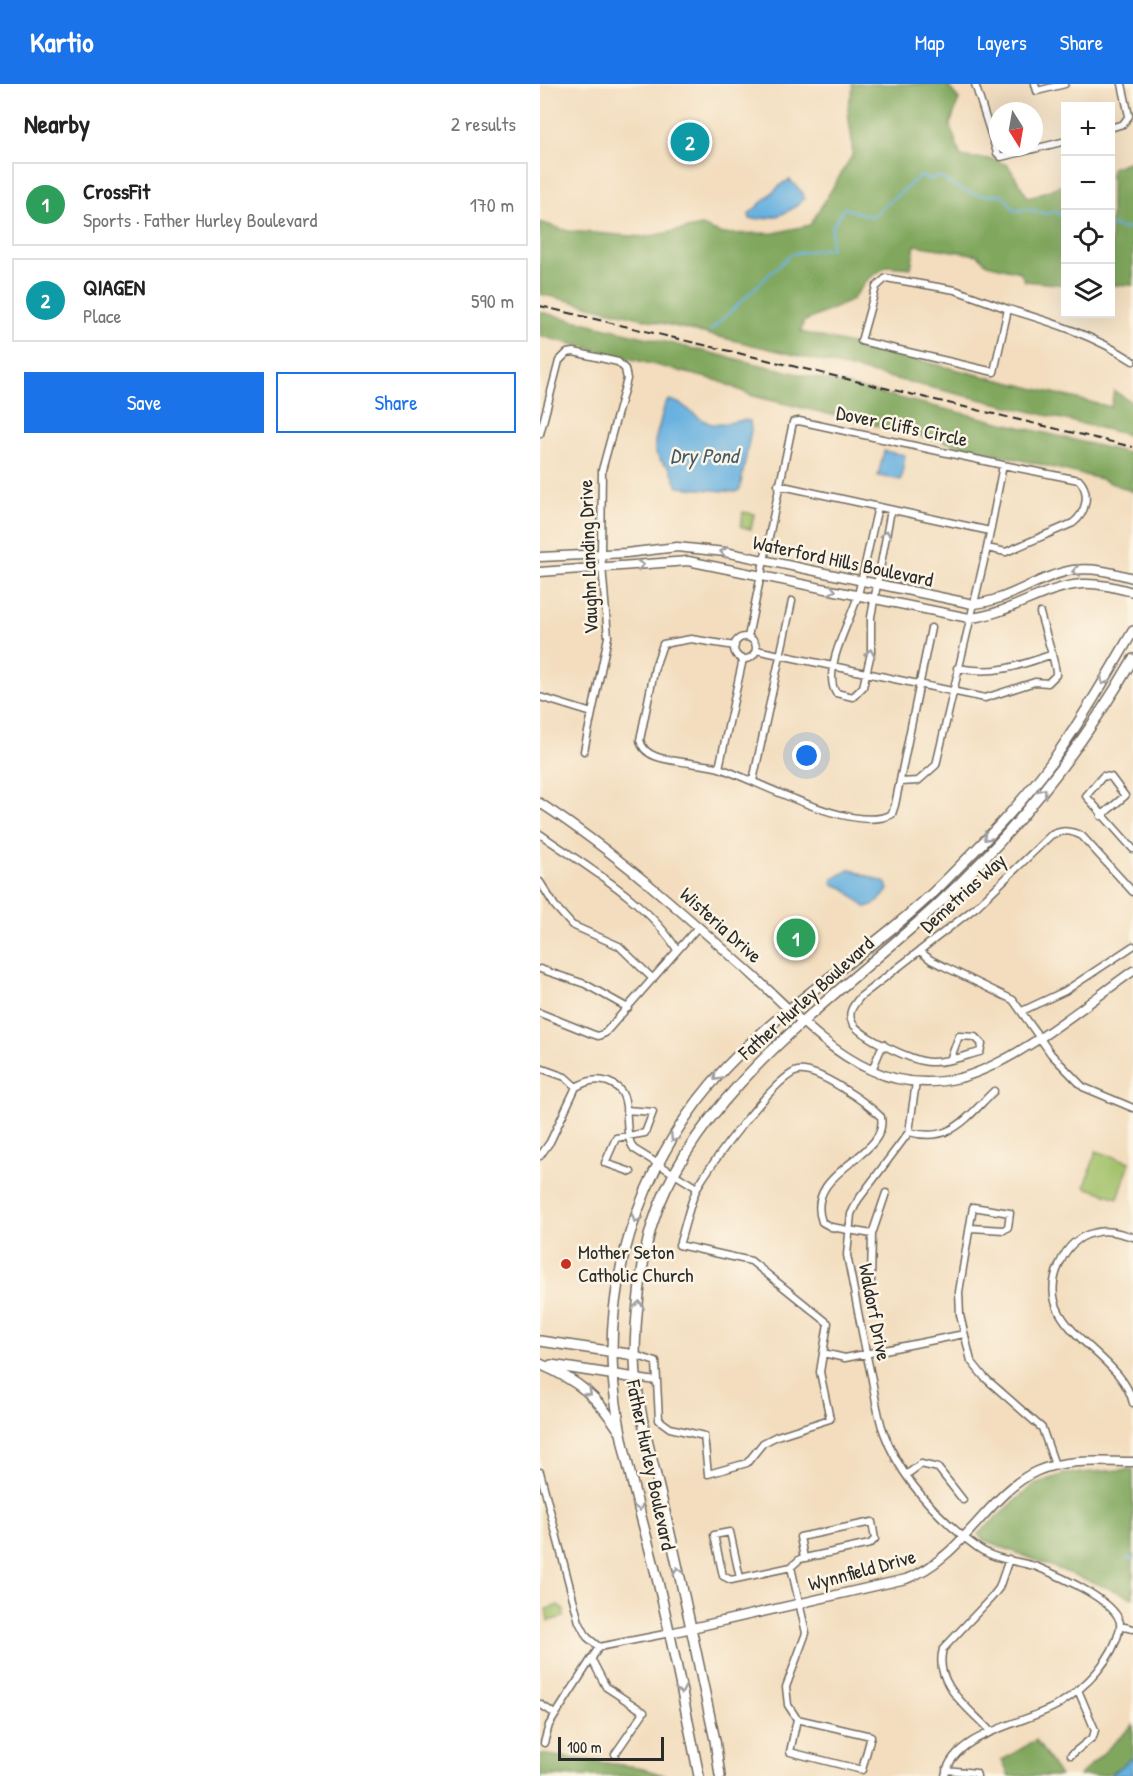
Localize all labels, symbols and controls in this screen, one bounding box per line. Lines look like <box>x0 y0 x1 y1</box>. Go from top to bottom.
text: Kartio <box>30 23 94 61</box>
text: Map <box>915 28 944 57</box>
text: Layers <box>977 28 1027 57</box>
text: Share <box>1060 28 1103 57</box>
north arrow <box>989 102 1043 156</box>
map controls <box>1061 102 1115 318</box>
button: + <box>1061 102 1115 156</box>
text: Nearby <box>24 106 90 141</box>
text: 2 results <box>451 110 516 137</box>
pin: 2 <box>670 120 710 164</box>
button: − <box>1061 156 1115 210</box>
text: CrossFit <box>83 176 150 206</box>
text: 1 <box>42 191 49 218</box>
text: 170 m <box>470 191 514 218</box>
text: Sports · Father Hurley Boulevard <box>83 206 317 233</box>
button: locate <box>1061 210 1115 264</box>
button: layers <box>1061 264 1115 318</box>
text: QIAGEN <box>83 272 145 302</box>
text: 2 <box>41 287 50 314</box>
text: 590 m <box>471 287 514 314</box>
text: Place <box>83 302 122 329</box>
button: Save <box>24 372 264 433</box>
button: Share <box>276 372 516 433</box>
street label: Dover Cliffs Circle <box>834 398 970 453</box>
water label: Dry Pond <box>670 441 742 470</box>
street label: Vaughn Landing Drive <box>571 479 604 635</box>
street label: Waterford Hills Boulevard <box>750 528 936 593</box>
one-way arrow <box>879 529 892 539</box>
one-way arrow <box>720 547 729 559</box>
one-way arrow <box>636 559 645 571</box>
one-way arrow <box>1071 564 1080 576</box>
one-way arrow <box>827 583 837 596</box>
one-way arrow <box>863 648 876 658</box>
one-way arrow <box>1099 675 1111 685</box>
your location <box>792 741 821 770</box>
one-way arrow <box>1036 788 1047 799</box>
one-way arrow <box>984 830 995 841</box>
street label: Demetrias Way <box>914 847 1011 938</box>
street label: Wisteria Drive <box>675 881 768 969</box>
pin: 1 <box>776 916 816 960</box>
street label: Father Hurley Boulevard <box>732 930 879 1066</box>
one-way arrow <box>713 1070 724 1081</box>
one-way arrow <box>669 1132 681 1142</box>
one-way arrow <box>630 1213 643 1224</box>
place label: Mother Seton Catholic Church <box>578 1238 694 1288</box>
marker: Mother Seton Catholic Church <box>559 1257 573 1271</box>
street label: Waldorf Drive <box>853 1261 898 1363</box>
one-way arrow <box>632 1300 644 1310</box>
street label: Father Hurley Boulevard <box>620 1376 683 1553</box>
one-way arrow <box>581 1385 592 1396</box>
one-way arrow <box>632 1502 645 1512</box>
street label: Wynnfield Drive <box>805 1542 919 1597</box>
one-way arrow <box>672 1566 685 1576</box>
one-way arrow <box>674 1685 687 1695</box>
scale bar <box>558 1734 664 1762</box>
text: 100 m <box>567 1736 602 1758</box>

